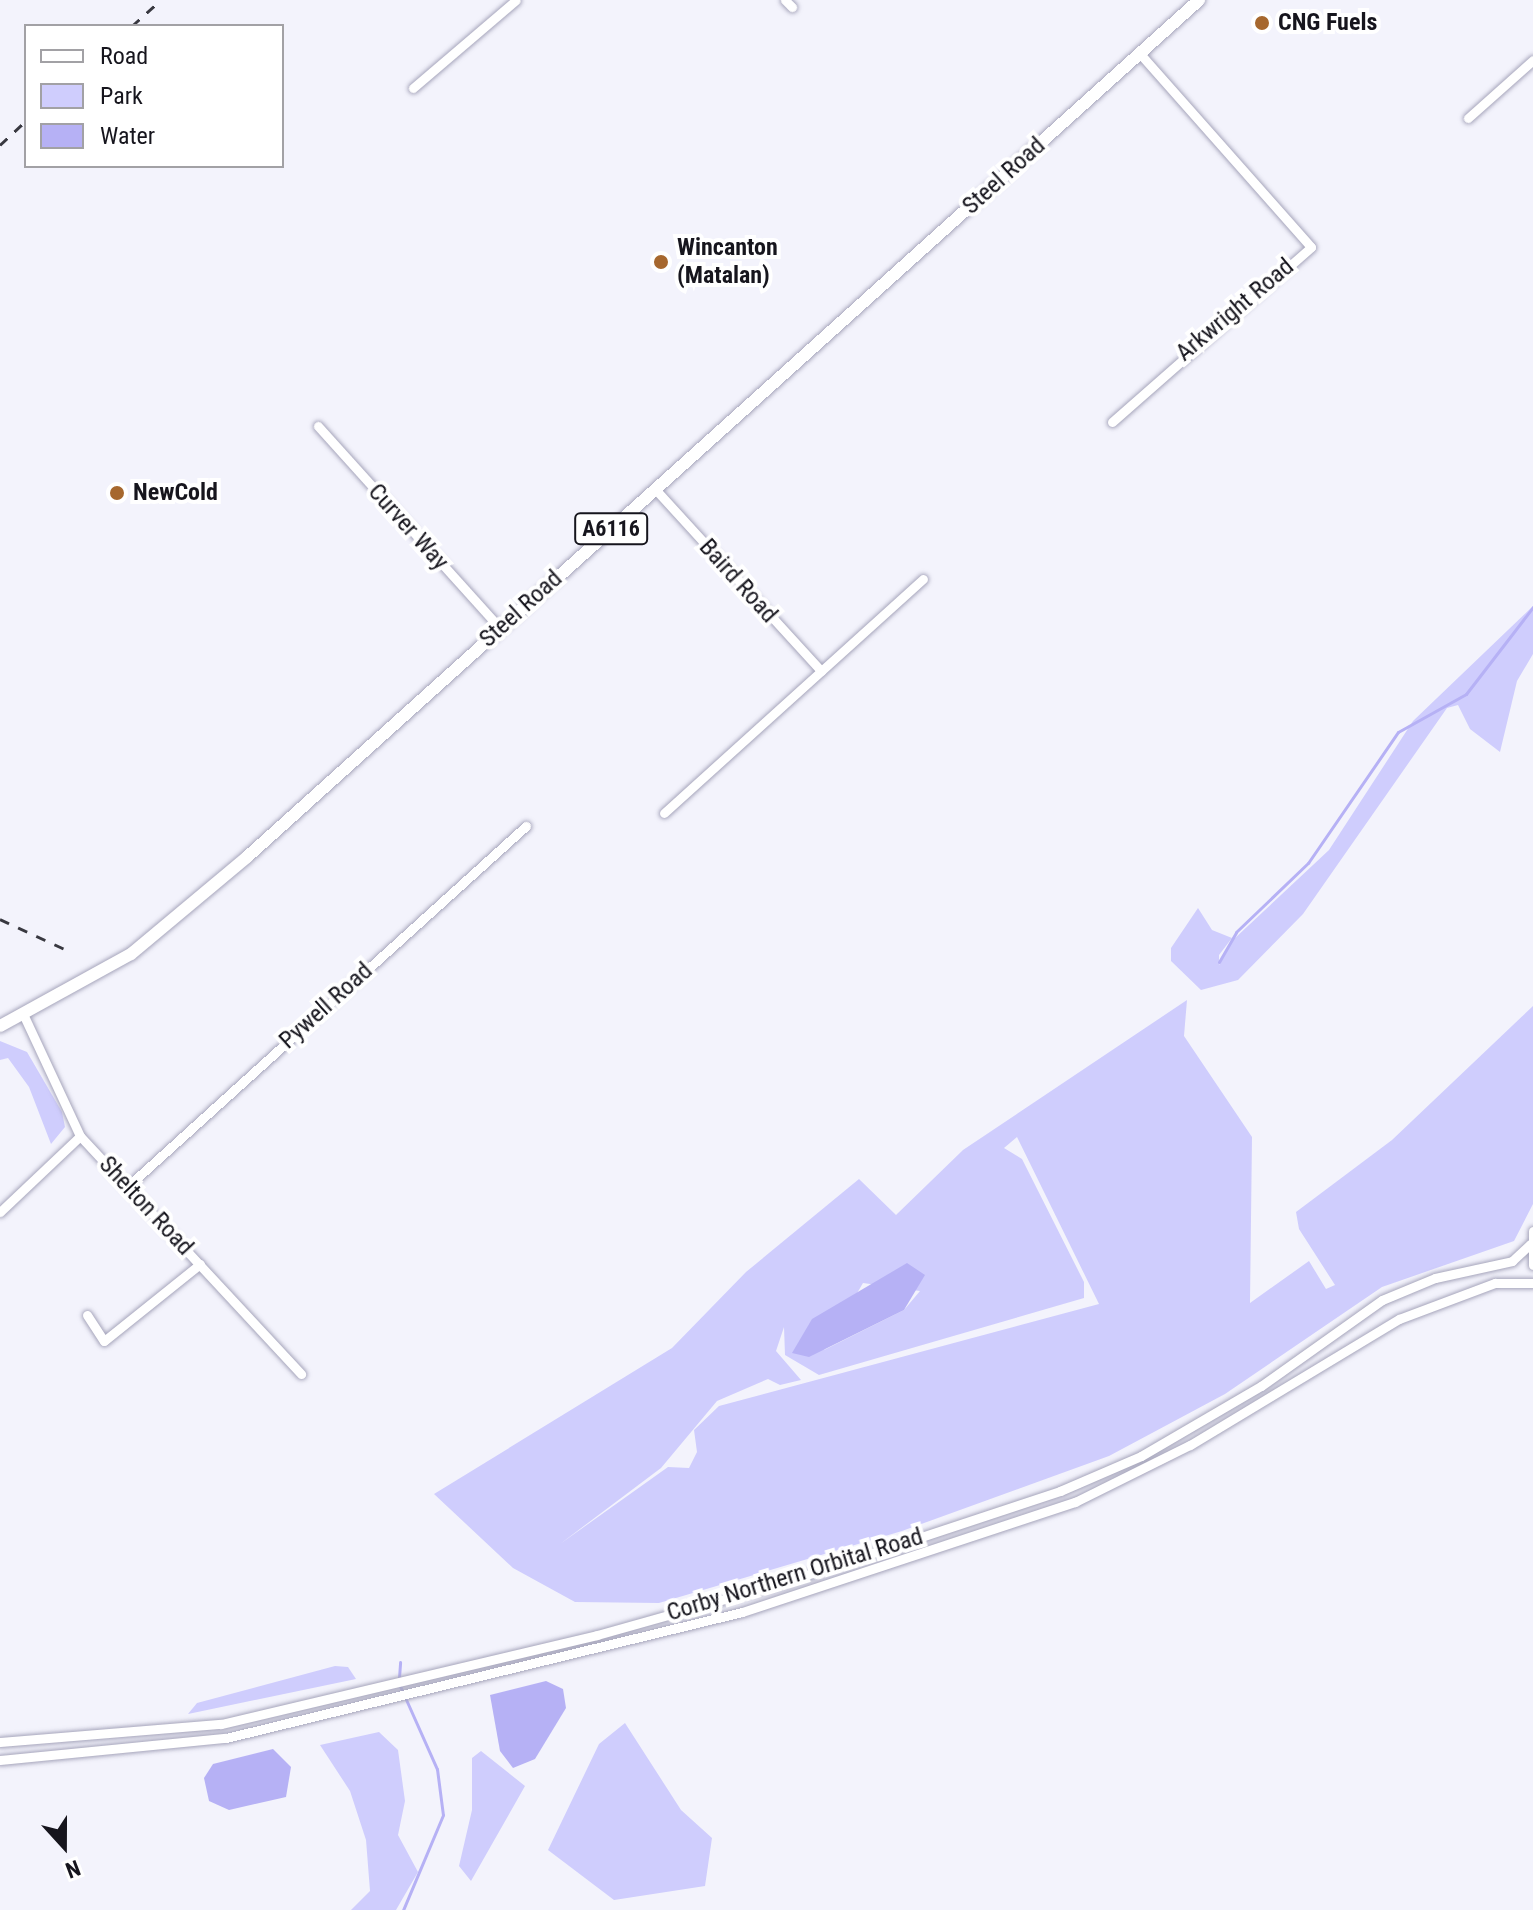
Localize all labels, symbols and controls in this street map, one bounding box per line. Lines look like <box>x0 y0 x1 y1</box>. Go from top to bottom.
place label: CNG Fuels <box>1278 9 1377 37</box>
marker: CNG Fuels <box>1253 14 1271 32</box>
legend <box>24 24 284 168</box>
text: Road <box>100 42 148 70</box>
text: Park <box>100 82 143 110</box>
text: Water <box>100 122 155 150</box>
street label: Steel Road <box>957 131 1051 221</box>
place label: Wincanton (Matalan) <box>677 234 778 290</box>
street label: Arkwright Road <box>1170 252 1300 368</box>
marker: Wincanton (Matalan) <box>652 253 670 271</box>
street label: Curver Way <box>362 478 454 576</box>
place label: NewCold <box>133 479 218 507</box>
marker: NewCold <box>108 484 126 502</box>
road number: A6116 <box>573 511 649 547</box>
street label: Baird Road <box>693 533 783 629</box>
street label: Steel Road <box>474 564 568 654</box>
street label: Pywell Road <box>274 957 378 1055</box>
street label: Shelton Road <box>93 1150 199 1262</box>
street label: Corby Northern Orbital Road <box>663 1522 927 1628</box>
north arrow <box>24 1806 104 1886</box>
text: N <box>62 1855 84 1883</box>

